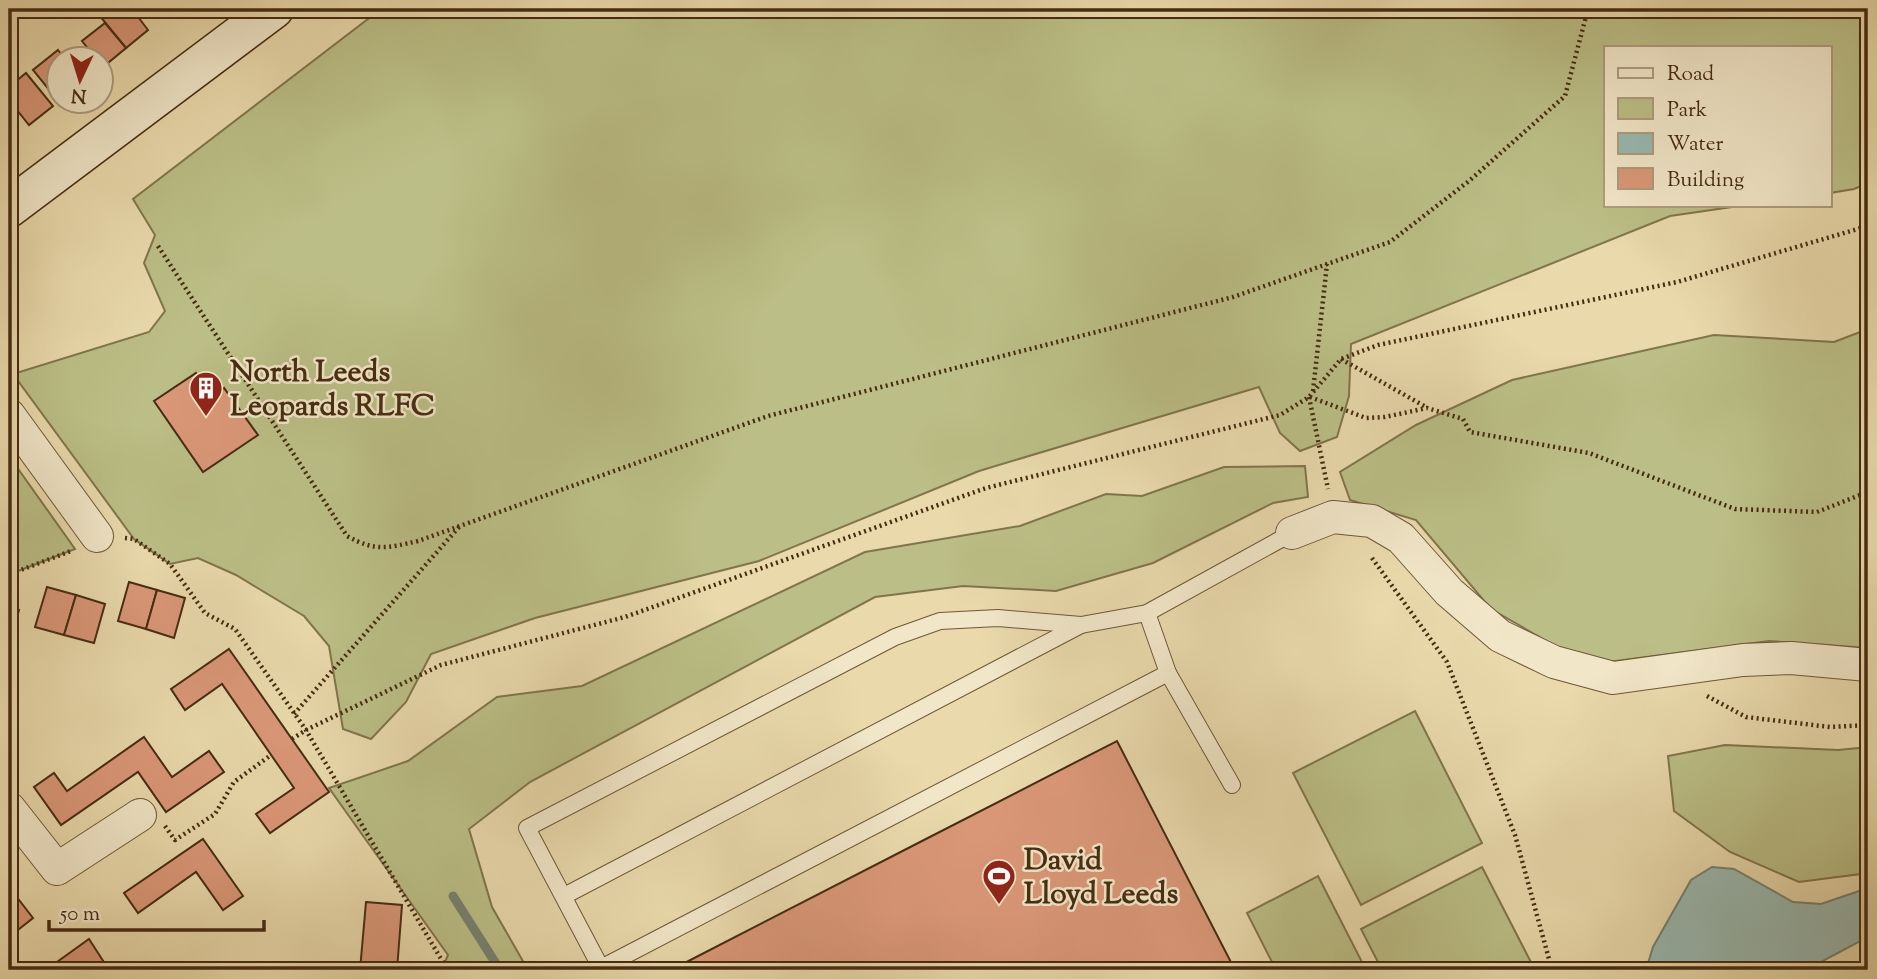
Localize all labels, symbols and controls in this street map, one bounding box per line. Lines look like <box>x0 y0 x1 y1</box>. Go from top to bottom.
north arrow <box>46 46 116 116</box>
legend <box>1604 46 1832 206</box>
text: Road <box>1667 60 1714 90</box>
text: N <box>70 80 87 108</box>
text: Park <box>1667 96 1708 126</box>
text: Water <box>1667 130 1724 160</box>
text: Building <box>1667 166 1744 196</box>
place label: North Leeds Leopards RLFC <box>230 352 435 429</box>
building icon: North Leeds Leopards RLFC <box>187 369 225 418</box>
place label: David Lloyd Leeds <box>1024 840 1178 917</box>
sports icon: David Lloyd Leeds <box>980 857 1018 906</box>
scale bar <box>49 888 264 932</box>
text: 50 m <box>59 900 100 930</box>

